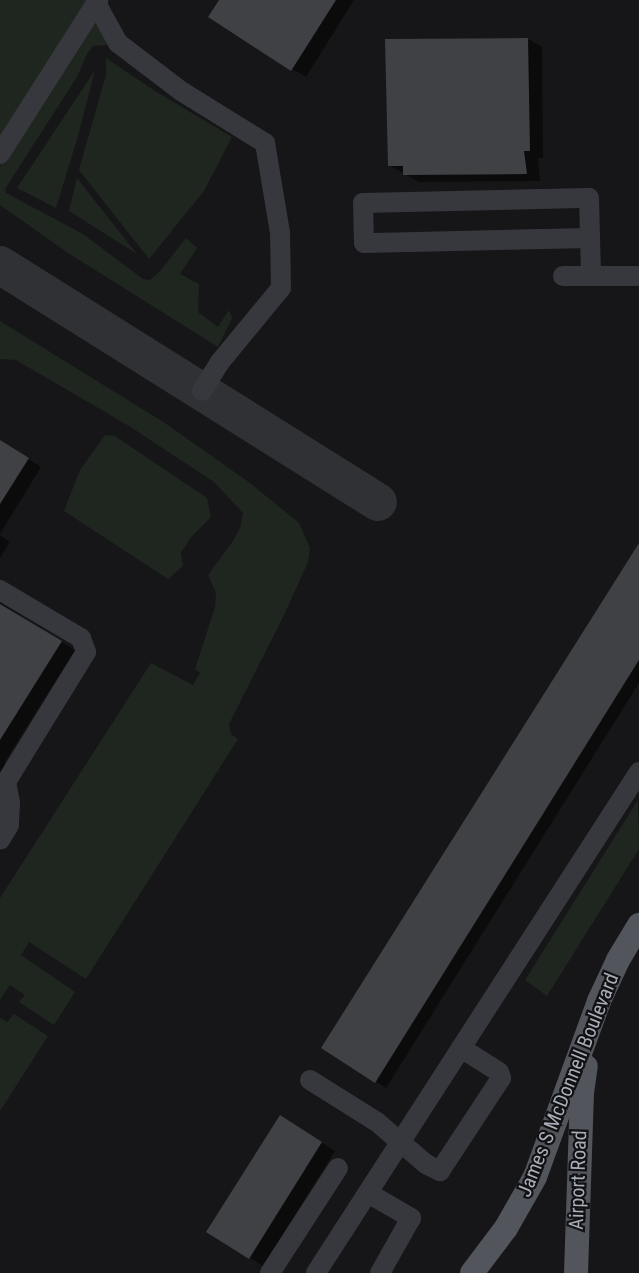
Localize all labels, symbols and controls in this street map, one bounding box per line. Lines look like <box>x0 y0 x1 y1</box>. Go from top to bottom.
street label: James S McDonnell Boulevard <box>512 970 624 1200</box>
street label: Airport Road <box>564 1130 592 1230</box>

